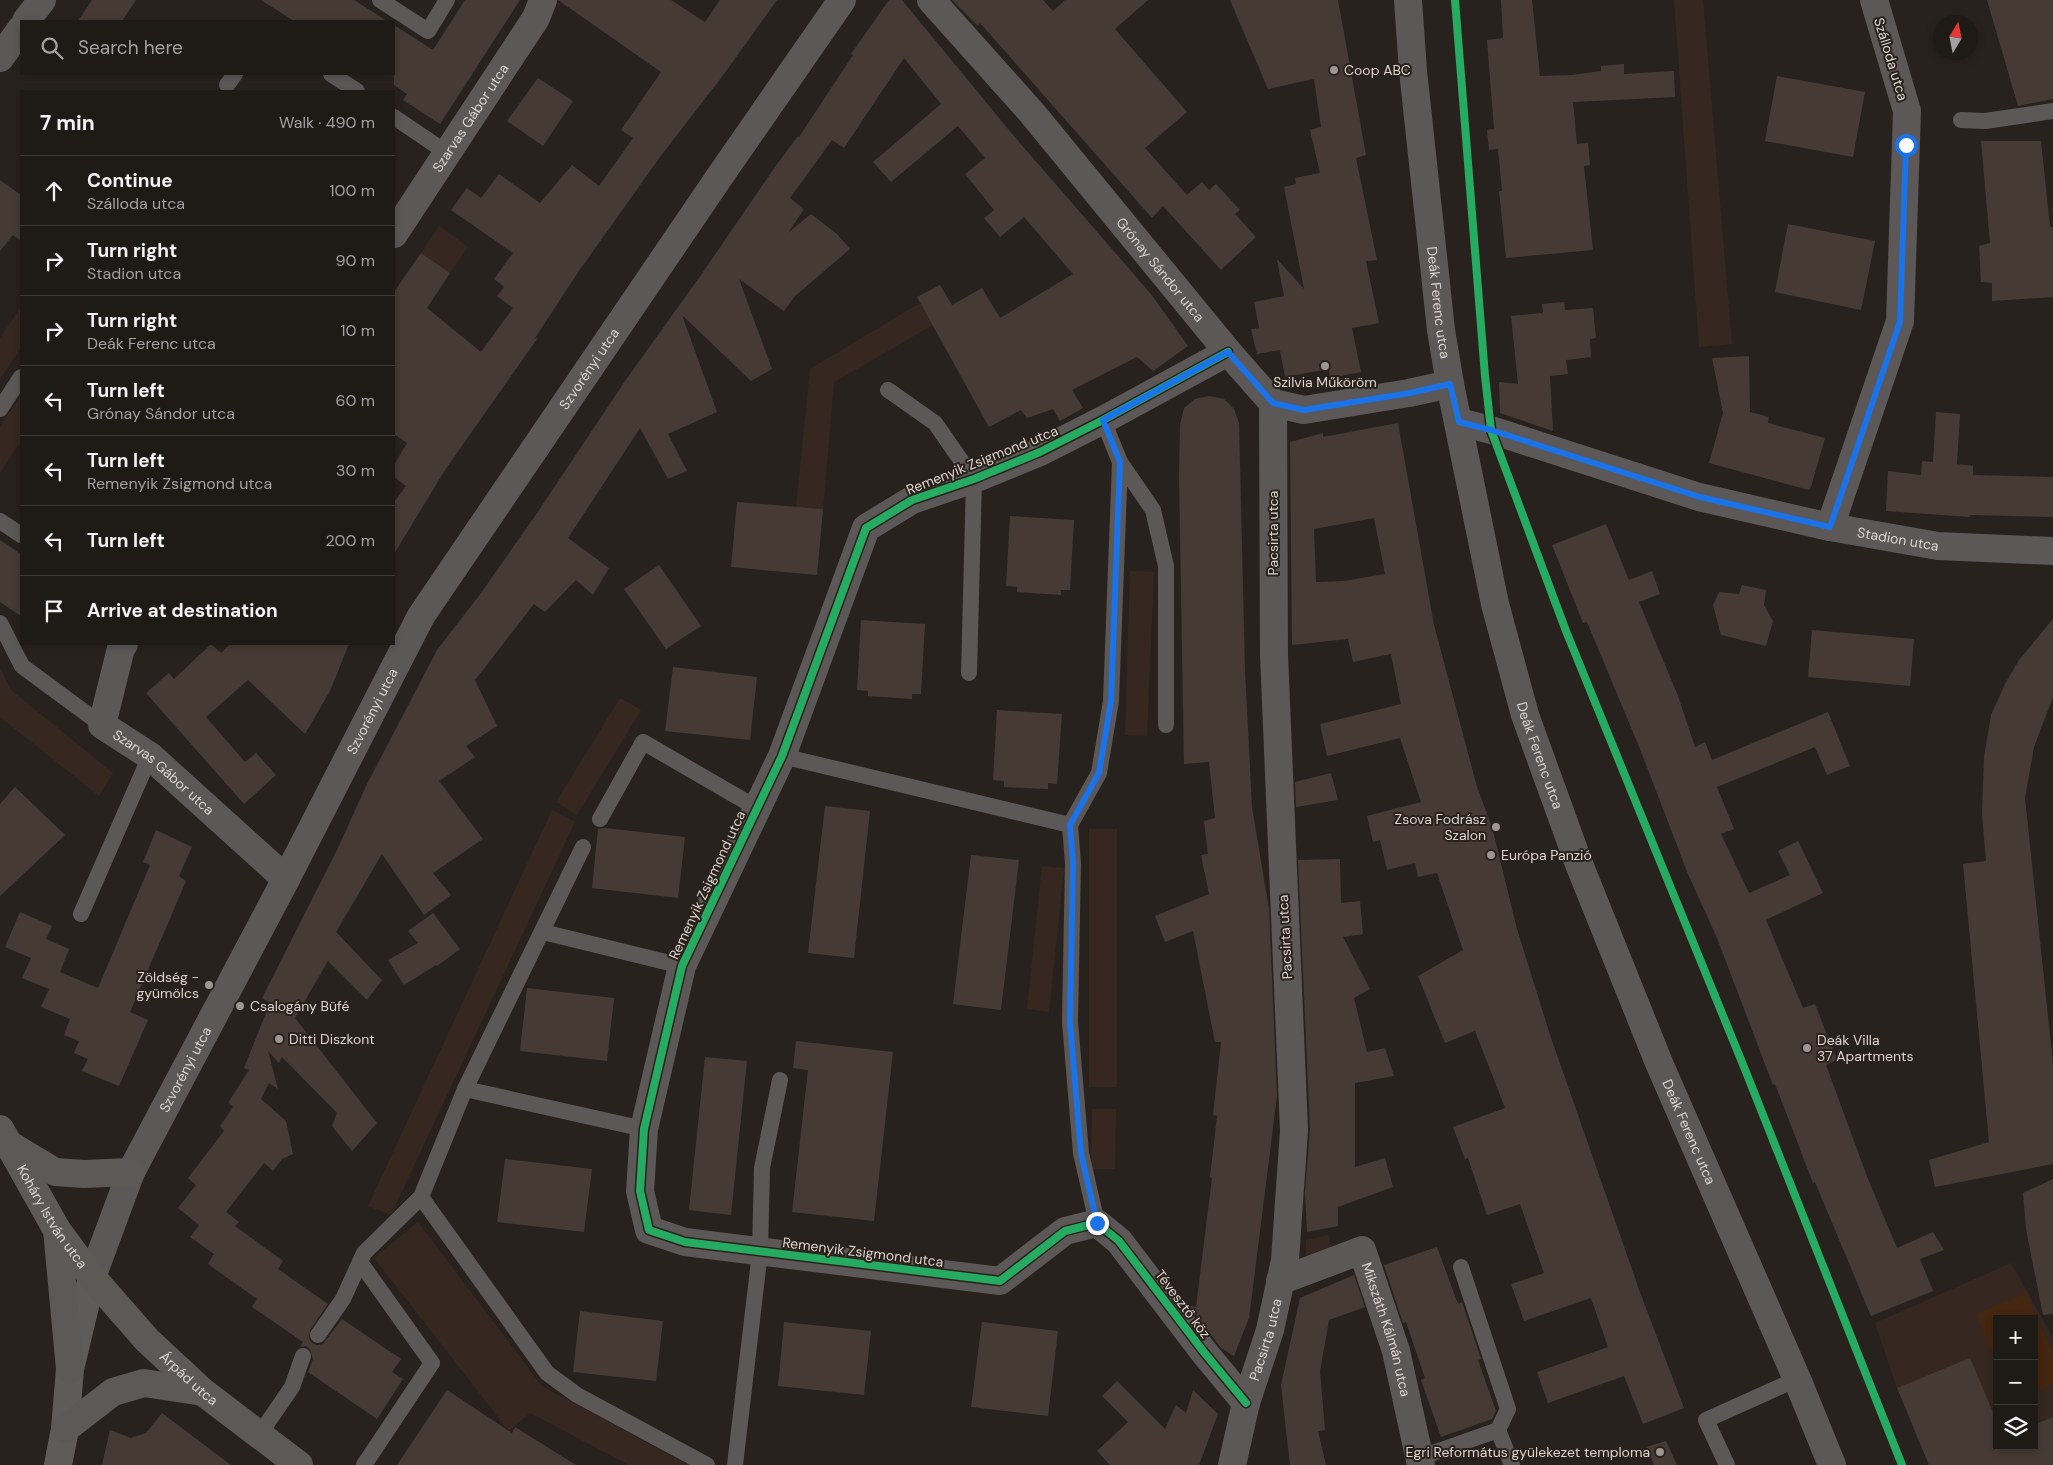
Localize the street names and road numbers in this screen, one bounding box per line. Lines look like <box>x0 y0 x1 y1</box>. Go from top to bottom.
street label: Szálloda utca <box>1870 15 1912 103</box>
street label: Szarvas Gábor utca <box>428 60 512 175</box>
street label: Grónay Sándor utca <box>1112 214 1208 325</box>
street label: Deák Ferenc utca <box>1423 245 1455 360</box>
street label: Szvorényi utca <box>555 325 623 413</box>
street label: Remenyik Zsigmond utca <box>903 421 1061 499</box>
street label: Pacsirta utca <box>1264 491 1282 575</box>
street label: Stadion utca <box>1856 523 1940 555</box>
street label: Szvorényi utca <box>343 665 402 757</box>
street label: Deák Ferenc utca <box>1513 700 1567 812</box>
street label: Szarvas Gábor utca <box>109 725 218 819</box>
street label: Remenyik Zsigmond utca <box>665 808 749 962</box>
street label: Pacsirta utca <box>1274 894 1296 980</box>
street label: Szvorényi utca <box>155 1024 215 1115</box>
street label: Deák Ferenc utca <box>1658 1077 1720 1187</box>
street label: Koháry István utca <box>13 1161 92 1272</box>
street label: Remenyik Zsigmond utca <box>781 1233 945 1271</box>
street label: Mikszáth Kálmán utca <box>1358 1260 1415 1398</box>
street label: Tévesztő köz <box>1151 1266 1215 1342</box>
street label: Pacsirta utca <box>1245 1297 1286 1383</box>
street label: Árpád utca <box>156 1347 222 1409</box>

